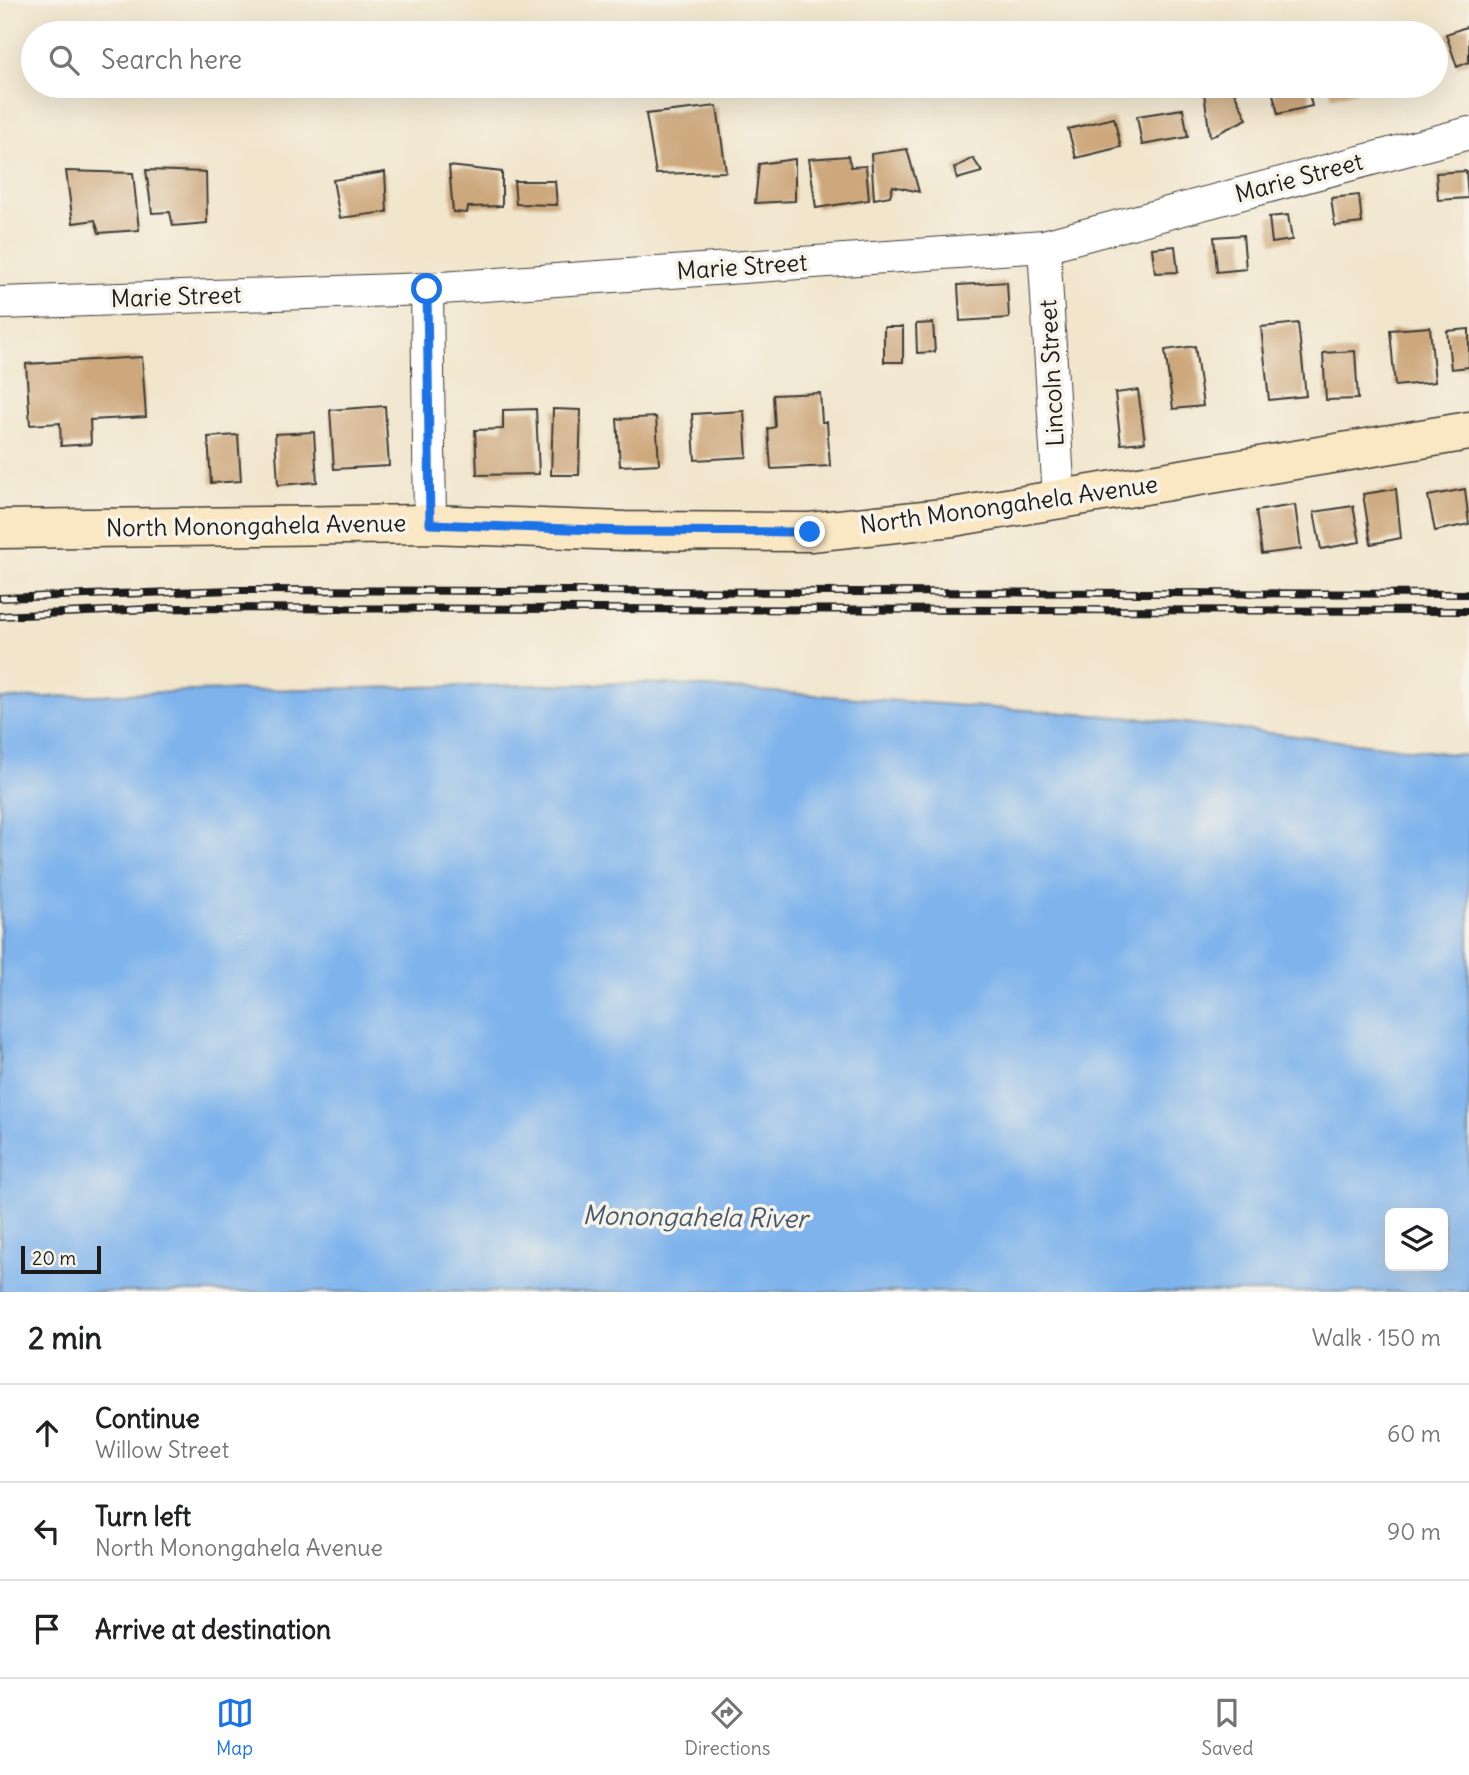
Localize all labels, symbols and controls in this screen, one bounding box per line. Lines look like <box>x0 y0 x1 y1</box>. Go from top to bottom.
search box <box>21 21 1448 98</box>
icon: search <box>45 41 83 79</box>
text: Search here <box>101 43 242 76</box>
street label: Marie Street <box>1232 146 1366 208</box>
street label: Marie Street <box>676 246 808 286</box>
route start <box>411 273 442 304</box>
street label: Marie Street <box>110 279 242 313</box>
street label: Lincoln Street <box>1032 299 1070 447</box>
street label: North Monongahela Avenue <box>858 468 1160 540</box>
street label: North Monongahela Avenue <box>106 507 406 543</box>
route end <box>794 516 825 547</box>
water label: Monongahela River <box>582 1198 811 1235</box>
map controls <box>1385 1208 1448 1271</box>
button: layers <box>1385 1208 1448 1271</box>
scale bar <box>21 1243 102 1275</box>
text: 20 m <box>32 1246 76 1270</box>
text: 2 min <box>28 1319 102 1357</box>
text: Walk · 150 m <box>1312 1323 1441 1352</box>
text: Continue <box>95 1402 200 1435</box>
icon: ahead <box>28 1414 66 1452</box>
text: 60 m <box>1387 1419 1441 1448</box>
text: Willow Street <box>95 1435 229 1464</box>
text: Turn left <box>95 1500 191 1533</box>
icon: left <box>28 1512 66 1550</box>
text: 90 m <box>1387 1517 1441 1546</box>
text: North Monongahela Avenue <box>95 1533 383 1562</box>
icon: arrive <box>28 1610 66 1648</box>
text: Arrive at destination <box>95 1613 331 1646</box>
tab: Map <box>216 1694 254 1760</box>
tab: Directions <box>685 1694 770 1760</box>
tab: Saved <box>1201 1694 1253 1760</box>

